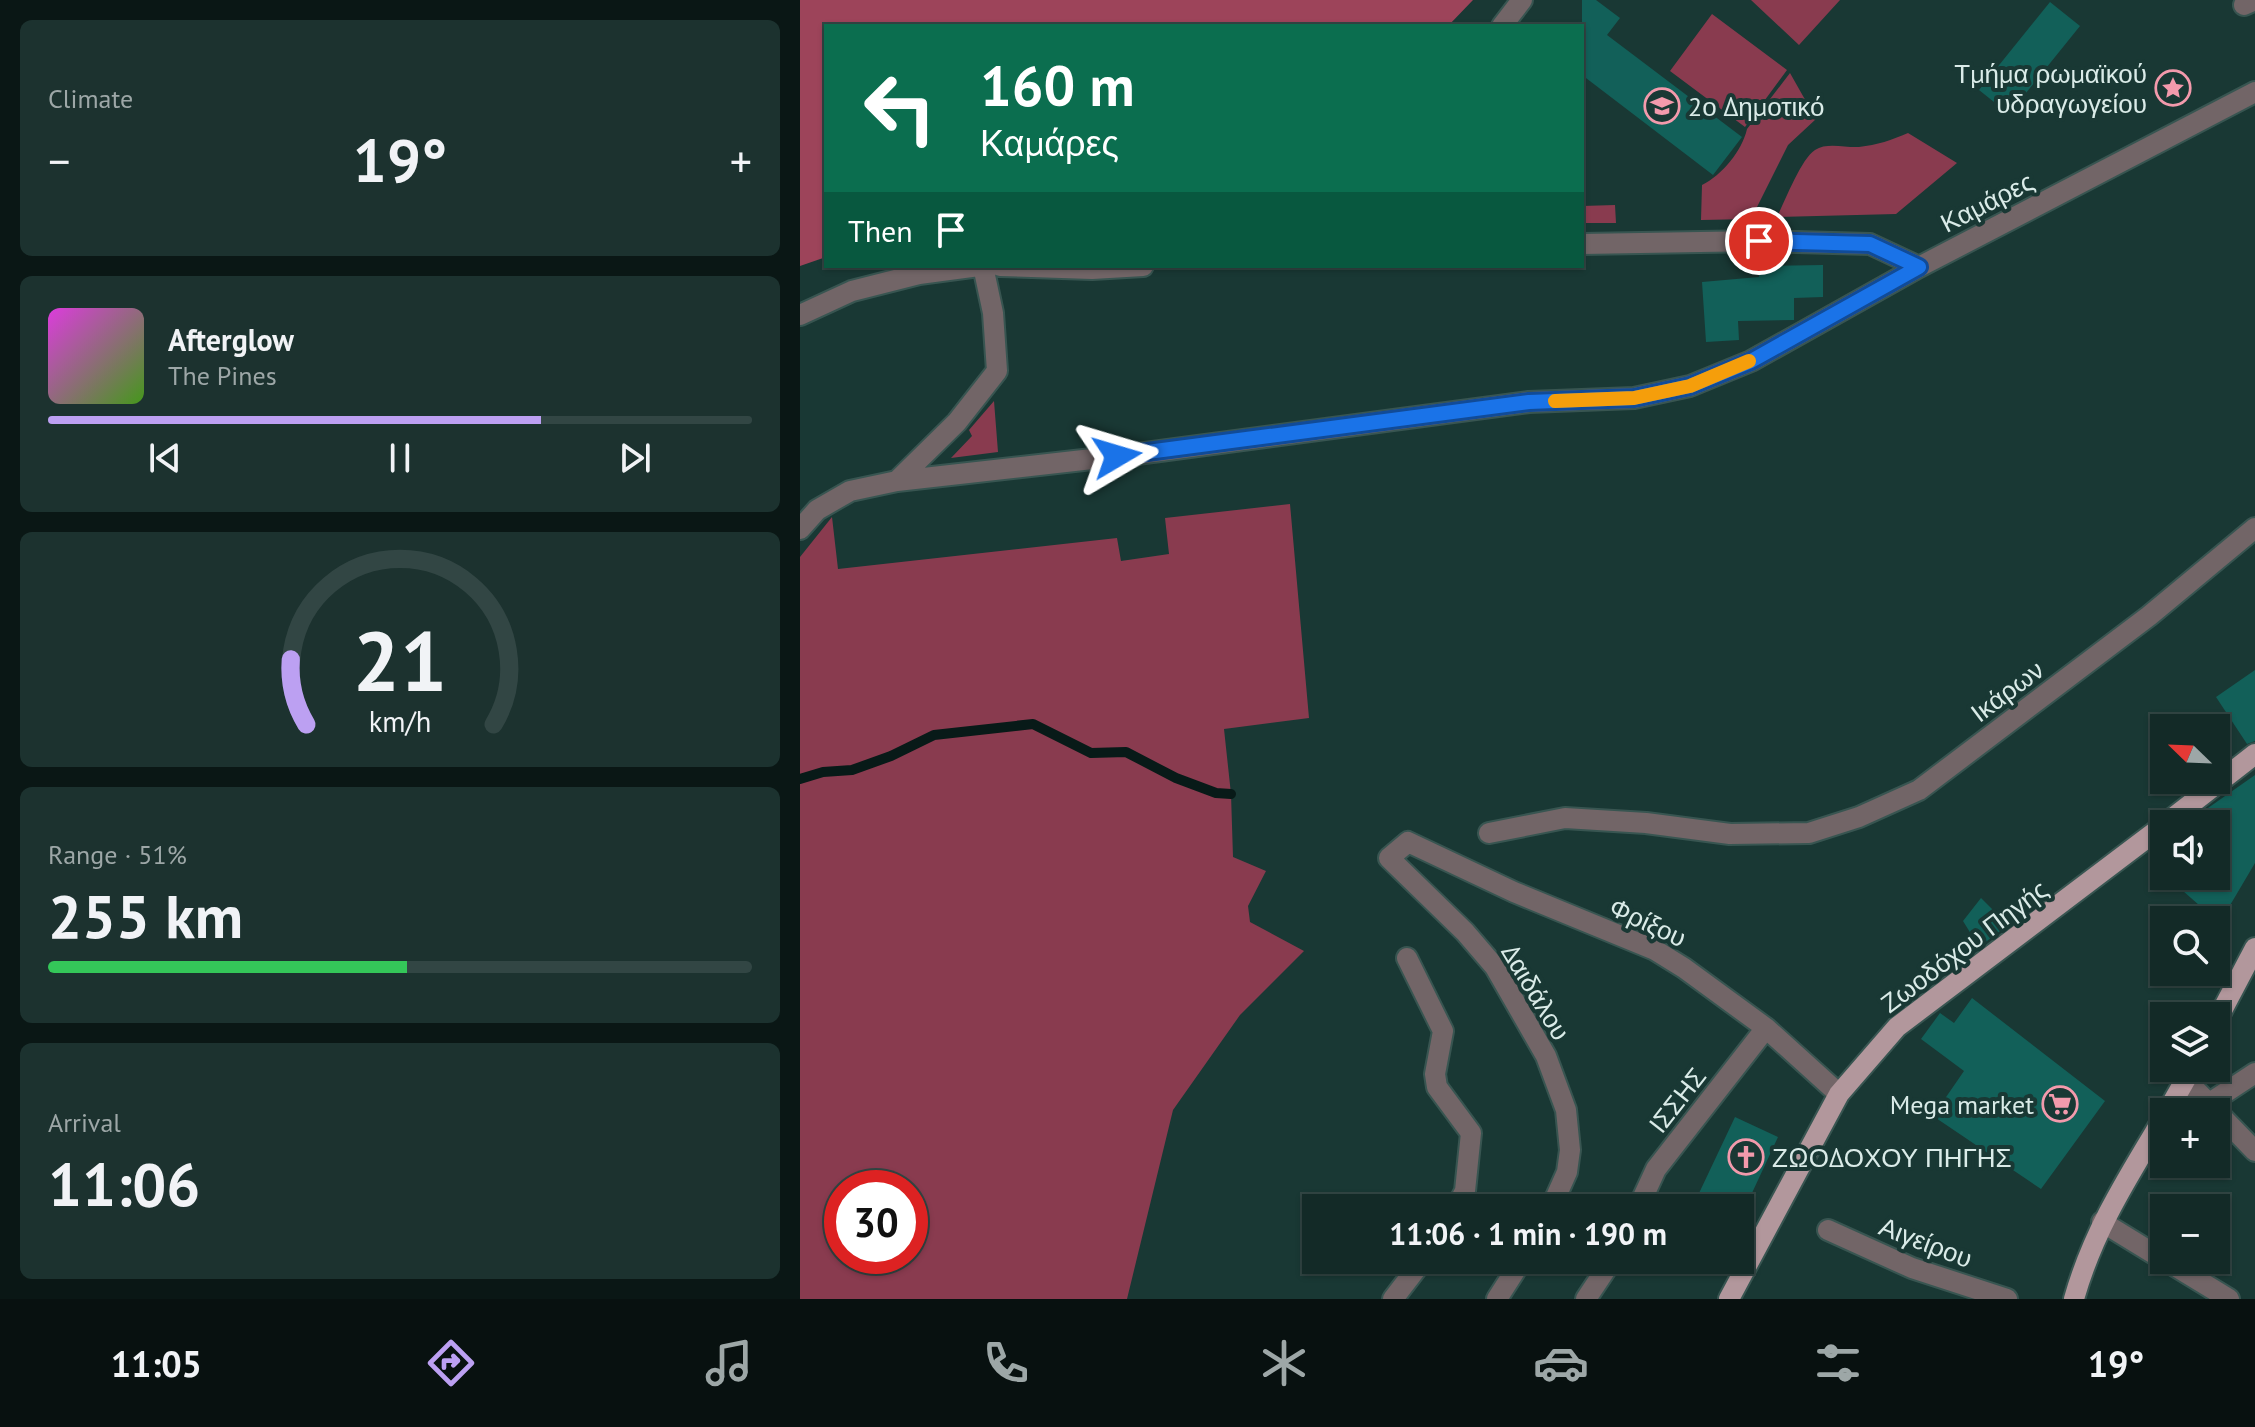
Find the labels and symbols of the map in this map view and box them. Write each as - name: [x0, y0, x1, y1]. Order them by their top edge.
- place label: Τμήμα ρωμαϊκού υδραγωγείου: [1954, 57, 2147, 120]
- place icon: Τμήμα ρωμαϊκού υδραγωγείου: [2154, 69, 2192, 107]
- school or university icon: 2ο Δημοτικό: [1643, 87, 1681, 125]
- place label: 2ο Δημοτικό: [1688, 90, 1824, 123]
- street label: Καμάρες: [1935, 165, 2039, 239]
- pin: [1725, 207, 1793, 275]
- position arrow: [1075, 414, 1159, 498]
- street label: Ικάρων: [1964, 653, 2050, 729]
- north arrow: [2150, 714, 2230, 794]
- street label: Ζωοδόχου Πηγής: [1874, 872, 2054, 1020]
- street label: Φρίξου: [1604, 890, 1692, 954]
- street label: Δαιδάλου: [1494, 938, 1578, 1046]
- street label: ΙΣΣΗΣ: [1641, 1061, 1713, 1139]
- supermarket icon: Mega market: [2041, 1085, 2079, 1123]
- place label: Mega market: [1890, 1088, 2034, 1121]
- church icon: ΖΩΟΔΟΧΟΥ ΠΗΓΗΣ: [1727, 1138, 1765, 1176]
- place label: ΖΩΟΔΟΧΟΥ ΠΗΓΗΣ: [1772, 1141, 2012, 1174]
- speed limit sign: 30: [824, 1170, 928, 1274]
- street label: Αιγείρου: [1875, 1209, 1977, 1275]

